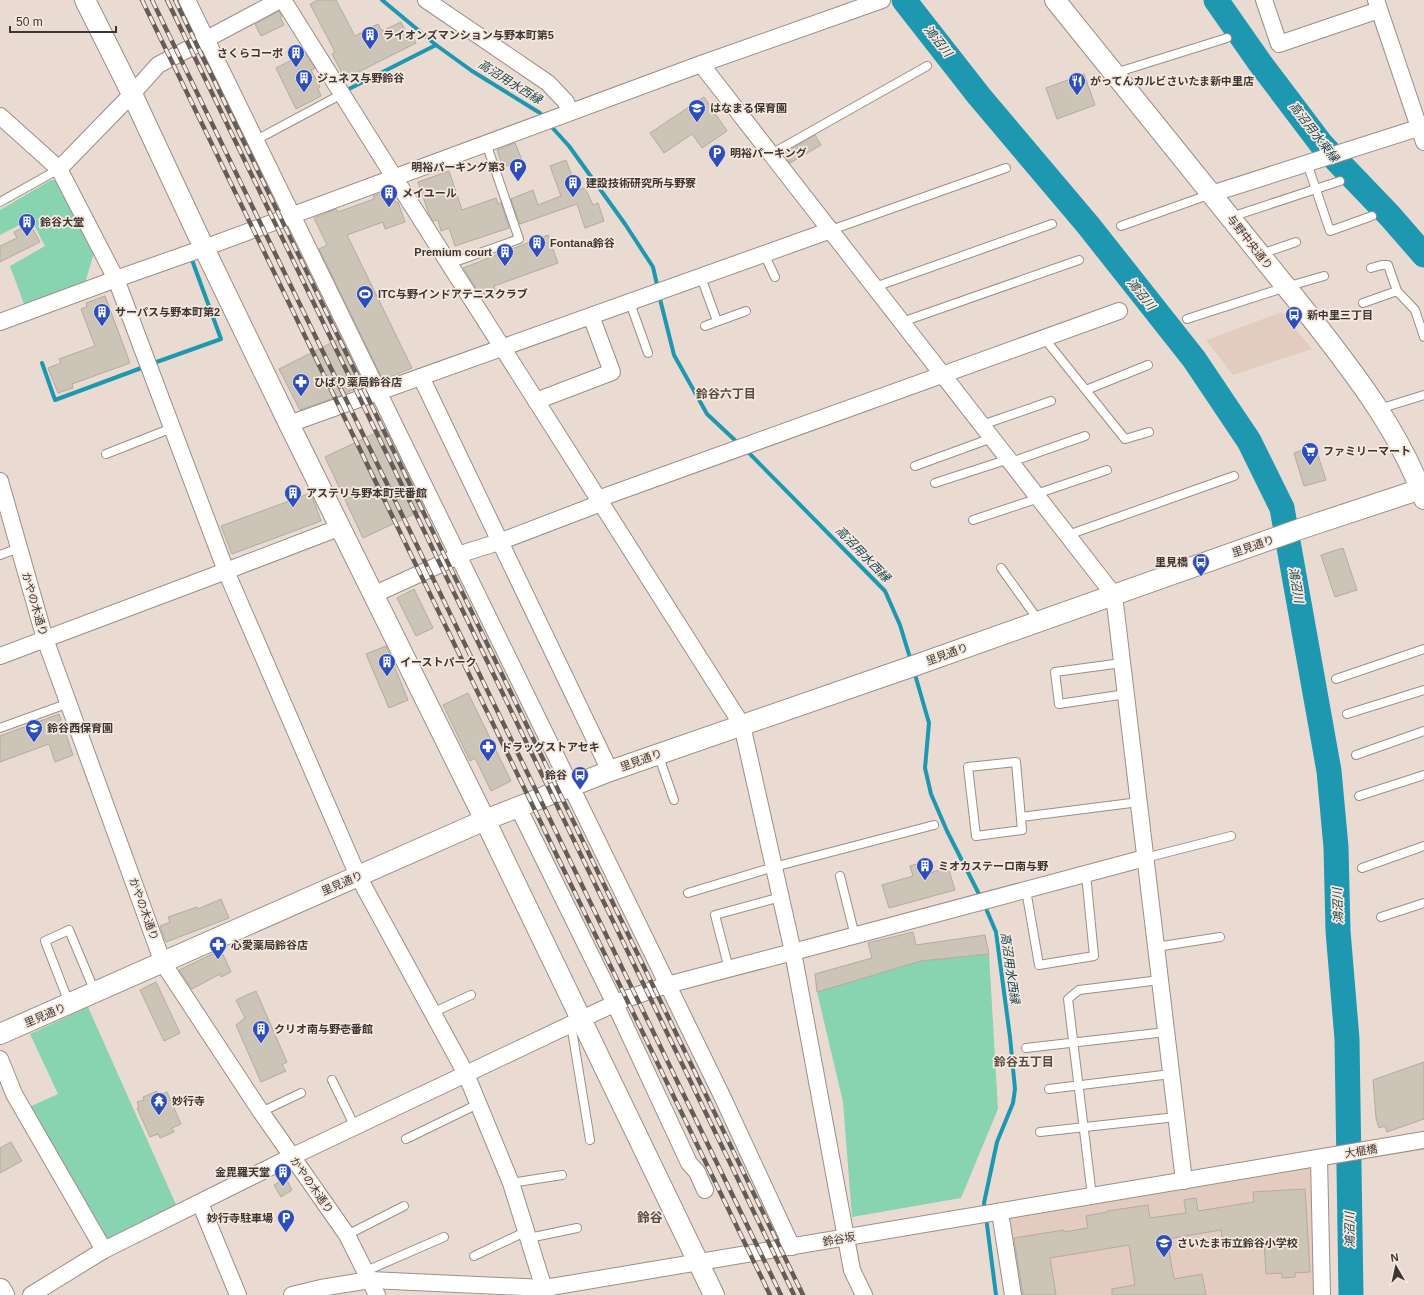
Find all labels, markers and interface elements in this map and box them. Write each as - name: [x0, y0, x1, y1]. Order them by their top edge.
- scale bar: [10, 8, 116, 34]
- text: 50 m: [16, 15, 43, 29]
- water label: 鴻沼川: [921, 23, 956, 61]
- building icon: ライオンズマンション与野本町第5: [360, 25, 380, 50]
- place label: ライオンズマンション与野本町第5: [383, 29, 554, 41]
- building icon: さくらコーポ: [286, 43, 306, 68]
- place label: さくらコーポ: [217, 47, 283, 59]
- water label: 高沼用水西縁: [476, 57, 546, 108]
- building icon: ジュネス与野鈴谷: [294, 68, 314, 93]
- restaurant icon: がってんカルビさいたま新中里店: [1067, 71, 1087, 96]
- place label: ジュネス与野鈴谷: [317, 72, 404, 84]
- place label: がってんカルビさいたま新中里店: [1090, 75, 1254, 87]
- school or university icon: はなまる保育園: [687, 98, 707, 123]
- water label: 高沼用水東縁: [1286, 99, 1343, 166]
- place label: はなまる保育園: [710, 102, 787, 114]
- parking icon: 明裕パーキング: [707, 143, 727, 168]
- place label: 明裕パーキング: [730, 147, 807, 159]
- parking icon: 明裕パーキング第3: [508, 157, 528, 182]
- place label: 明裕パーキング第3: [411, 161, 505, 173]
- building icon: 建設技術研究所与野寮: [563, 173, 583, 198]
- place label: 建設技術研究所与野寮: [586, 177, 696, 189]
- building icon: メイユール: [379, 183, 399, 208]
- place label: メイユール: [402, 187, 457, 199]
- building icon: 鈴谷大堂: [17, 212, 37, 237]
- street label: 与野中央通り: [1225, 212, 1275, 272]
- place label: 鈴谷大堂: [40, 216, 84, 228]
- building icon: Fontana鈴谷: [527, 233, 547, 258]
- place label: Fontana鈴谷: [550, 237, 615, 249]
- building icon: Premium court: [495, 242, 515, 267]
- place label: Premium court: [414, 246, 492, 258]
- water label: 鴻沼川: [1124, 276, 1159, 314]
- sports icon: ITC与野インドアテニスクラブ: [355, 284, 375, 309]
- place label: ITC与野インドアテニスクラブ: [378, 288, 528, 300]
- building icon: サーパス与野本町第2: [92, 302, 112, 327]
- bus stop icon: 新中里三丁目: [1284, 305, 1304, 330]
- place label: サーパス与野本町第2: [115, 306, 220, 318]
- place label: 新中里三丁目: [1307, 309, 1373, 321]
- pharmacy icon: ひばり薬局鈴谷店: [291, 372, 311, 397]
- place label: ひばり薬局鈴谷店: [314, 376, 402, 388]
- district label: 鈴谷六丁目: [695, 387, 756, 401]
- supermarket icon: ファミリーマート: [1300, 441, 1320, 466]
- place label: ファミリーマート: [1323, 445, 1411, 457]
- building icon: アステリ与野本町弐番館: [283, 483, 303, 508]
- place label: アステリ与野本町弐番館: [306, 487, 427, 499]
- water label: 高沼用水西縁: [833, 523, 894, 586]
- street label: 里見通り: [1230, 533, 1276, 559]
- bus stop icon: 里見橋: [1191, 552, 1211, 577]
- place label: 里見橋: [1155, 556, 1188, 568]
- water label: 鴻沼川: [1286, 566, 1306, 606]
- street label: かやの木通り: [20, 571, 50, 637]
- street label: 里見通り: [924, 641, 970, 667]
- building icon: イーストパーク: [377, 652, 397, 677]
- place label: イーストパーク: [400, 656, 476, 668]
- school or university icon: 鈴谷西保育園: [24, 718, 44, 743]
- place label: 鈴谷西保育園: [47, 722, 113, 734]
- pharmacy icon: ドラッグストアセキ: [478, 737, 498, 762]
- place label: ドラッグストアセキ: [501, 741, 600, 753]
- street label: 里見通り: [618, 747, 664, 773]
- bus stop icon: 鈴谷: [570, 765, 590, 790]
- place label: 鈴谷: [545, 769, 567, 781]
- building icon: ミオカステーロ南与野: [915, 856, 935, 881]
- place label: ミオカステーロ南与野: [938, 860, 1049, 872]
- street label: 里見通り: [319, 869, 365, 897]
- street label: かやの木通り: [127, 876, 161, 942]
- water label: 鴻沼川: [1330, 886, 1346, 924]
- water label: 高沼用水西縁: [998, 931, 1022, 1007]
- pharmacy icon: 心愛薬局鈴谷店: [208, 935, 228, 960]
- place label: 心愛薬局鈴谷店: [230, 939, 308, 951]
- street label: 里見通り: [22, 1001, 68, 1029]
- building icon: クリオ南与野壱番館: [251, 1019, 271, 1044]
- place label: クリオ南与野壱番館: [274, 1023, 373, 1035]
- district label: 鈴谷五丁目: [993, 1055, 1054, 1069]
- temple icon: 妙行寺: [149, 1091, 169, 1116]
- place label: 妙行寺: [172, 1095, 205, 1107]
- street label: 大榧橋: [1344, 1142, 1378, 1160]
- street label: かやの木通り: [288, 1155, 336, 1215]
- building icon: 金毘羅天堂: [273, 1162, 293, 1187]
- place label: 金毘羅天堂: [215, 1166, 270, 1178]
- parking icon: 妙行寺駐車場: [276, 1208, 296, 1233]
- district label: 鈴谷: [637, 1210, 663, 1225]
- water label: 鴻沼川: [1343, 1210, 1357, 1248]
- place label: 妙行寺駐車場: [207, 1212, 273, 1224]
- street label: 鈴谷坂: [822, 1230, 856, 1248]
- school or university icon: さいたま市立鈴谷小学校: [1154, 1233, 1174, 1258]
- place label: さいたま市立鈴谷小学校: [1177, 1237, 1298, 1249]
- north arrow: [1376, 1247, 1416, 1287]
- text: N: [1390, 1251, 1399, 1264]

